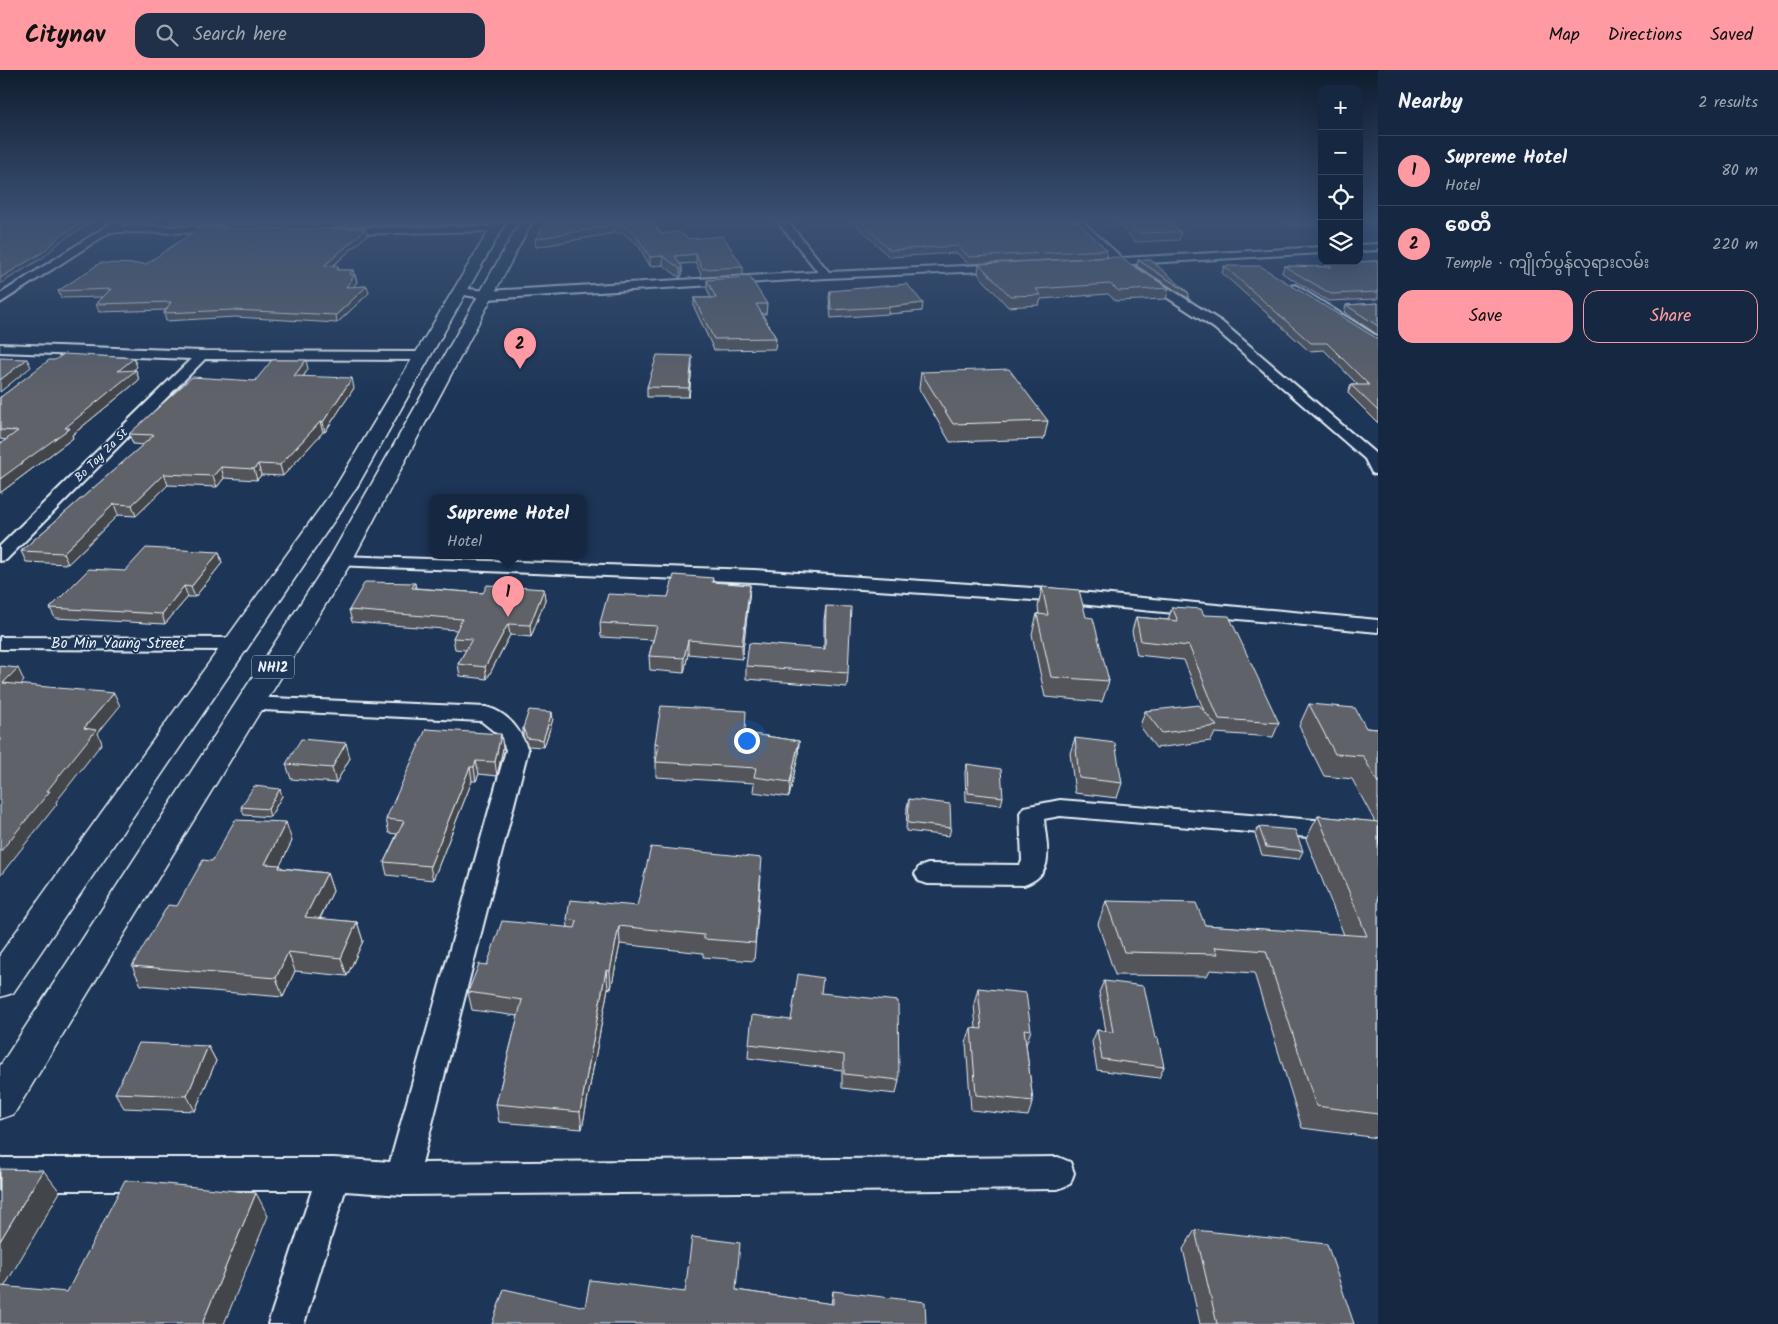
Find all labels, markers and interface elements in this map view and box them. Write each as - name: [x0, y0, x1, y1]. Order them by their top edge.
- search box: [135, 13, 485, 58]
- text: Citynav: [25, 16, 105, 55]
- text: Search here: [193, 20, 287, 50]
- icon: search: [153, 21, 181, 49]
- text: Map: [1548, 21, 1580, 50]
- text: Directions: [1608, 21, 1682, 50]
- text: Saved: [1710, 21, 1753, 50]
- map controls: [1318, 85, 1363, 265]
- button: +: [1318, 85, 1363, 130]
- text: Nearby: [1398, 86, 1463, 119]
- text: 2 results: [1698, 90, 1758, 115]
- button: −: [1318, 130, 1363, 175]
- text: Supreme Hotel: [1445, 143, 1567, 173]
- text: 1: [1412, 158, 1416, 183]
- text: 80 m: [1721, 158, 1758, 183]
- text: Hotel: [1445, 173, 1480, 198]
- button: locate: [1318, 175, 1363, 220]
- text: စေတီ: [1445, 211, 1491, 241]
- button: layers: [1318, 220, 1363, 265]
- text: 2: [1409, 232, 1419, 257]
- text: 220 m: [1712, 232, 1758, 257]
- text: Temple · ကျိုက်ပွန်လုရားလမ်း: [1445, 251, 1649, 276]
- button: Save: [1398, 290, 1573, 343]
- button: Share: [1583, 290, 1758, 343]
- pin: 2: [504, 328, 536, 369]
- street label: Bo Tay Za St: [70, 424, 133, 487]
- popup: [429, 494, 587, 559]
- text: Supreme Hotel: [447, 499, 569, 529]
- text: Hotel: [447, 529, 482, 554]
- pin: 1: [492, 576, 524, 617]
- street label: Bo Min Yaung Street: [51, 632, 185, 656]
- road number: NH12: [252, 656, 294, 678]
- your location: [734, 728, 760, 754]

